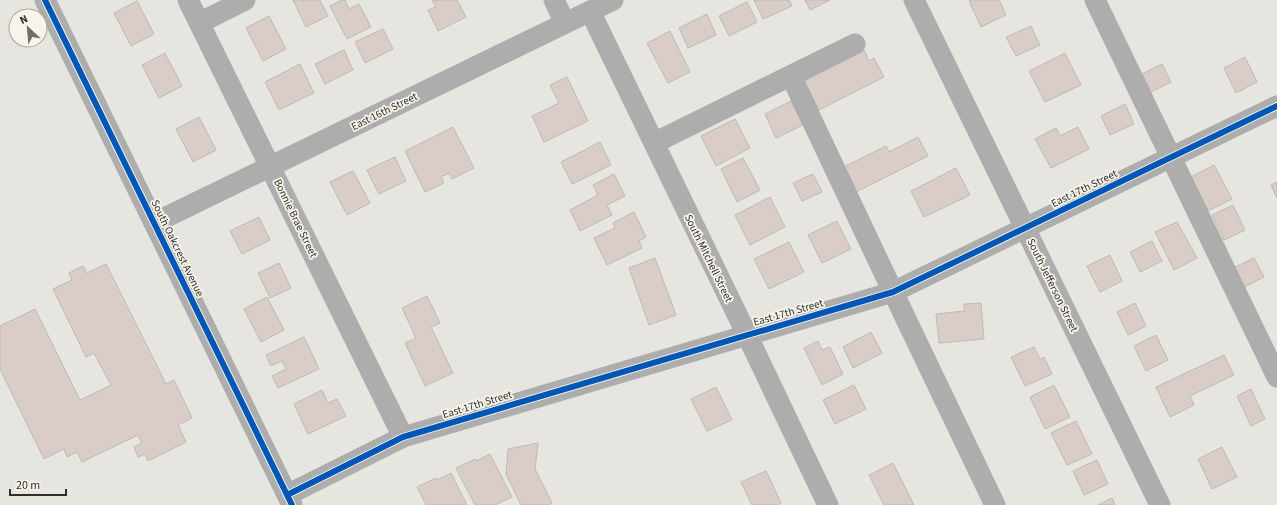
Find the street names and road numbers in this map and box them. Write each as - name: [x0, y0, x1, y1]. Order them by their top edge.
- street label: East 16th Street: [349, 89, 420, 134]
- street label: East 17th Street: [1049, 166, 1120, 211]
- street label: Bonnie Brae Street: [270, 176, 321, 260]
- street label: South Oakcrest Avenue: [148, 197, 208, 300]
- street label: South Mitchell Street: [681, 212, 736, 305]
- street label: South Jefferson Street: [1023, 236, 1082, 335]
- street label: East 17th Street: [751, 295, 825, 330]
- street label: East 17th Street: [441, 387, 514, 422]

